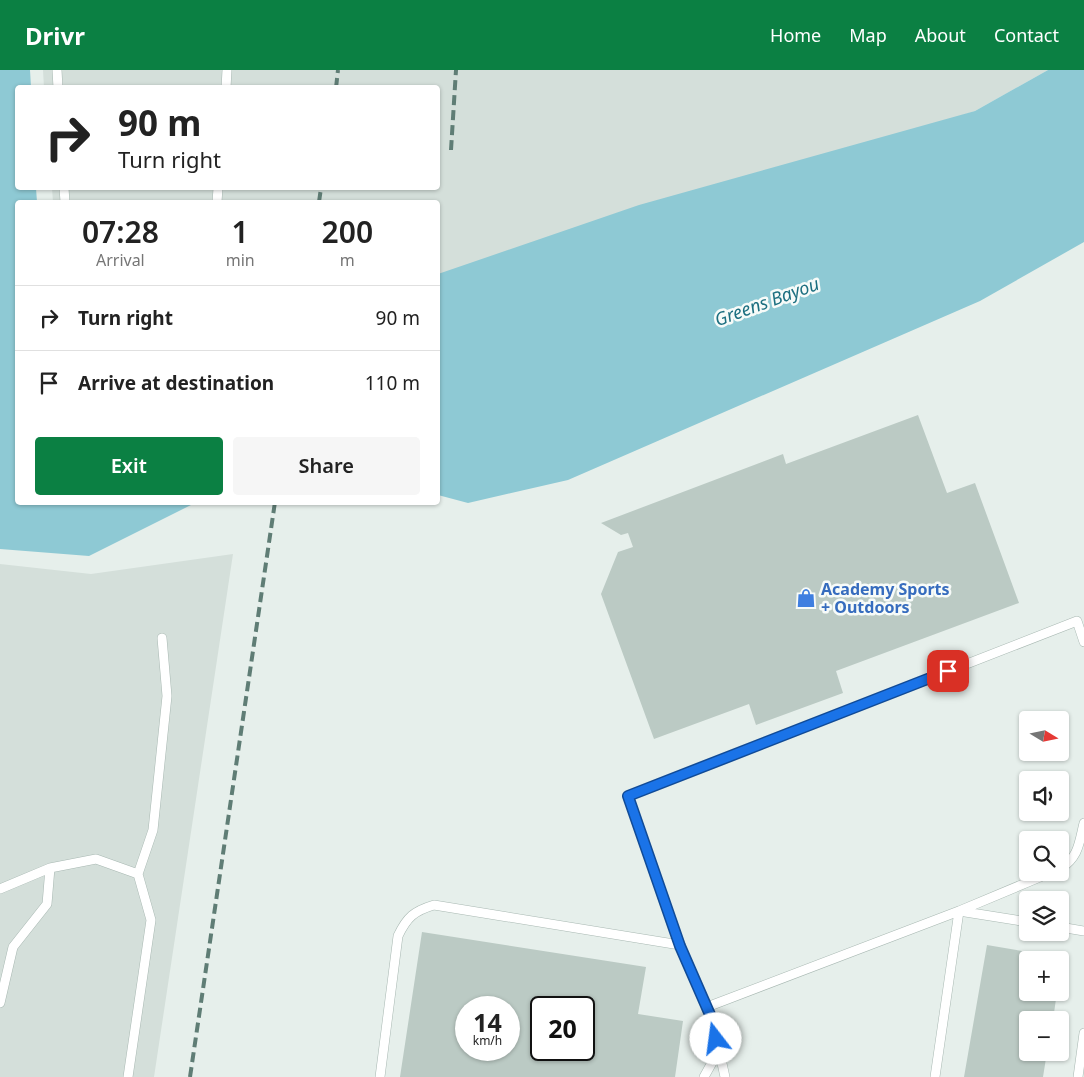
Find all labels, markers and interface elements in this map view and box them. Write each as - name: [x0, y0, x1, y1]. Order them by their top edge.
- text: Drivr: [25, 19, 85, 52]
- text: Home: [770, 23, 821, 47]
- text: Map: [849, 23, 887, 47]
- text: About: [915, 23, 966, 47]
- text: Contact: [994, 23, 1059, 47]
- text: 90 m: [118, 99, 201, 146]
- icon: right: [35, 105, 100, 170]
- text: Turn right: [118, 144, 221, 174]
- text: 07:28: [82, 211, 159, 252]
- text: 1: [232, 211, 249, 252]
- text: 200: [322, 211, 373, 252]
- text: Arrival: [96, 249, 145, 271]
- text: min: [226, 249, 255, 271]
- text: m: [340, 249, 355, 271]
- water label: Greens Bayou: [711, 271, 822, 331]
- icon: right: [35, 304, 63, 332]
- text: Turn right: [78, 305, 173, 331]
- text: 90 m: [376, 305, 420, 331]
- icon: arrive: [35, 369, 63, 397]
- text: Arrive at destination: [78, 370, 274, 396]
- text: 110 m: [365, 370, 420, 396]
- button: Exit: [35, 437, 223, 495]
- button: Share: [233, 437, 420, 495]
- place label: Academy Sports + Outdoors: [821, 578, 950, 618]
- shop icon: Academy Sports + Outdoors: [795, 587, 817, 609]
- pin: [927, 650, 969, 692]
- icon: arrive: [934, 657, 962, 685]
- north arrow: [1019, 711, 1069, 761]
- map controls: [1019, 711, 1069, 1061]
- button: sound: [1019, 771, 1069, 821]
- button: search: [1019, 831, 1069, 881]
- button: layers: [1019, 891, 1069, 941]
- button: +: [1019, 951, 1069, 1001]
- speed limit sign: 20: [530, 996, 595, 1061]
- text: 14: [473, 1005, 502, 1039]
- button: −: [1019, 1011, 1069, 1061]
- position arrow: [689, 1012, 741, 1064]
- text: km/h: [473, 1032, 502, 1049]

